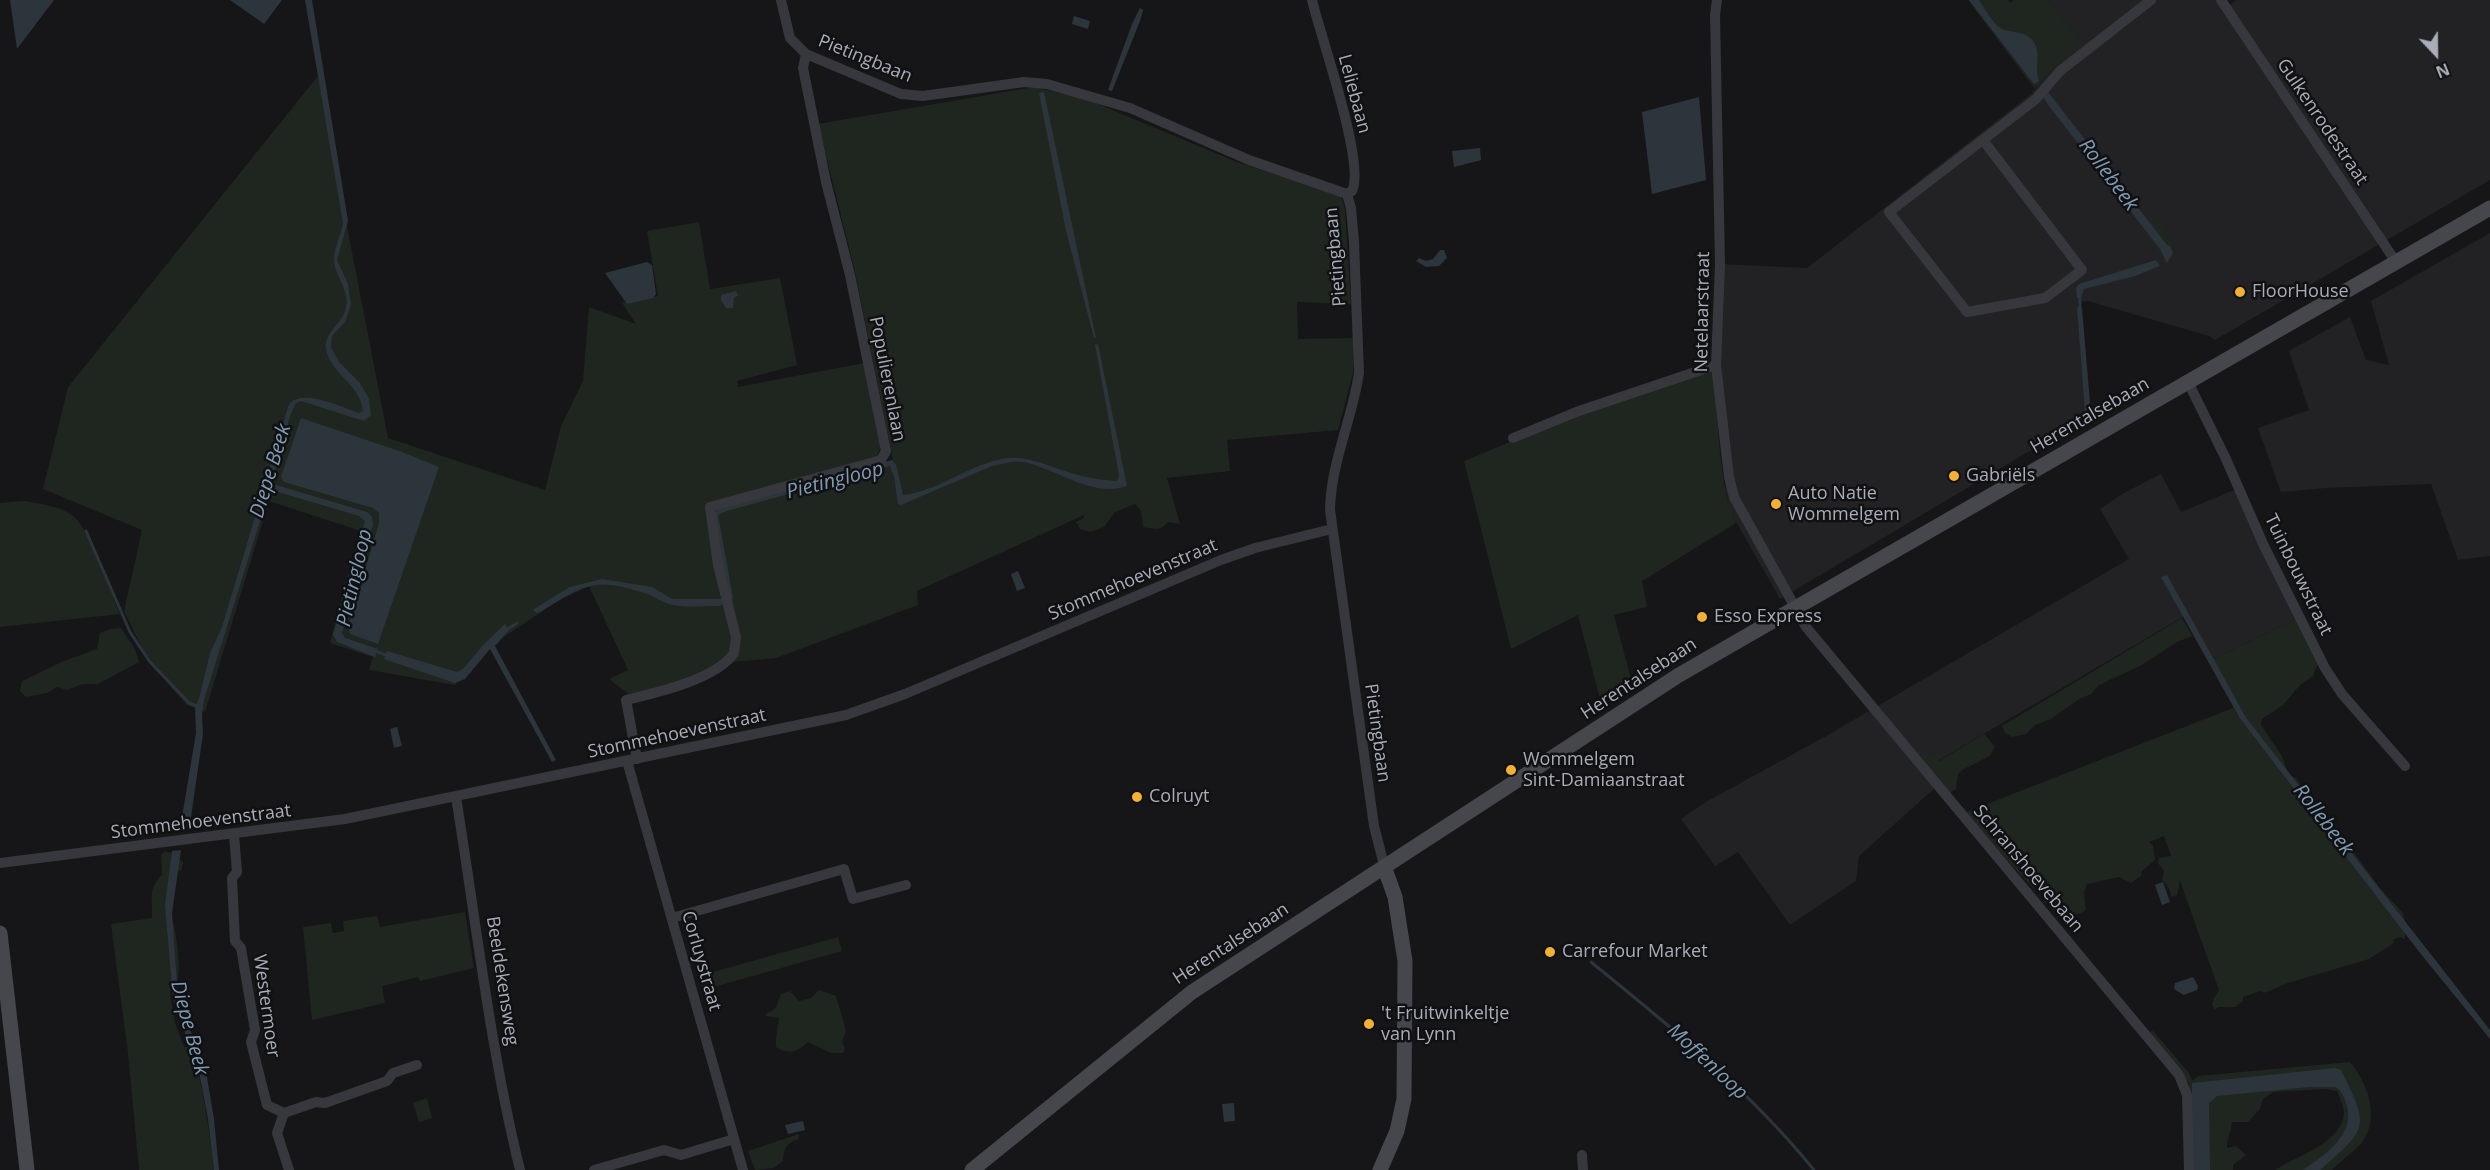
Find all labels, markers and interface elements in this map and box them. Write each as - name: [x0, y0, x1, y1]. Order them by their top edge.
- north arrow: [2406, 24, 2466, 84]
- street label: Pietingbaan: [815, 30, 915, 88]
- street label: Leliebaan: [1333, 52, 1375, 136]
- street label: Gulkenrodestraat: [2272, 55, 2372, 189]
- text: N: [2433, 58, 2453, 83]
- water label: Rollebeek: [2073, 134, 2143, 216]
- street label: Pietingbaan: [1321, 207, 1351, 307]
- street label: Netelaarstraat: [1691, 251, 1715, 373]
- place label: FloorHouse: [2252, 281, 2349, 303]
- marker: FloorHouse: [2233, 285, 2247, 299]
- street label: Populierenlaan: [864, 315, 910, 443]
- street label: Herentalsebaan: [2027, 373, 2153, 459]
- water label: Diepe Beek: [245, 421, 297, 521]
- water label: Pietingloop: [784, 457, 886, 505]
- place label: Gabriëls: [1966, 465, 2035, 487]
- marker: Gabriëls: [1947, 469, 1961, 483]
- place label: Auto Natie Wommelgem: [1788, 483, 1900, 526]
- marker: Auto Natie Wommelgem: [1769, 497, 1783, 511]
- street label: Tuinbouwstraat: [2259, 511, 2337, 639]
- water label: Pietingloop: [332, 527, 378, 629]
- street label: Stommehoevenstraat: [1045, 535, 1221, 625]
- place label: Esso Express: [1714, 606, 1822, 628]
- marker: Esso Express: [1695, 610, 1709, 624]
- street label: Herentalsebaan: [1577, 634, 1701, 724]
- street label: Pietingbaan: [1359, 682, 1395, 784]
- street label: Stommehoevenstraat: [586, 705, 768, 763]
- place label: Wommelgem Sint-Damiaanstraat: [1523, 749, 1685, 792]
- marker: Wommelgem Sint-Damiaanstraat: [1504, 763, 1518, 777]
- water label: Rollebeek: [2288, 780, 2358, 860]
- place label: Colruyt: [1149, 786, 1210, 808]
- marker: Colruyt: [1130, 790, 1144, 804]
- street label: Stommehoevenstraat: [110, 800, 292, 844]
- street label: Schranshoevebaan: [1968, 801, 2088, 937]
- street label: Herentalsebaan: [1169, 899, 1293, 989]
- street label: Corluystraat: [676, 909, 726, 1013]
- street label: Beeldekensweg: [481, 915, 523, 1047]
- place label: Carrefour Market: [1562, 941, 1708, 963]
- marker: Carrefour Market: [1543, 945, 1557, 959]
- street label: Westermoer: [248, 953, 284, 1059]
- water label: Diepe Beek: [165, 978, 213, 1078]
- place label: 't Fruitwinkeltje van Lynn: [1381, 1003, 1509, 1046]
- marker: 't Fruitwinkeltje van Lynn: [1362, 1017, 1376, 1031]
- water label: Moffenloop: [1662, 1019, 1752, 1105]

